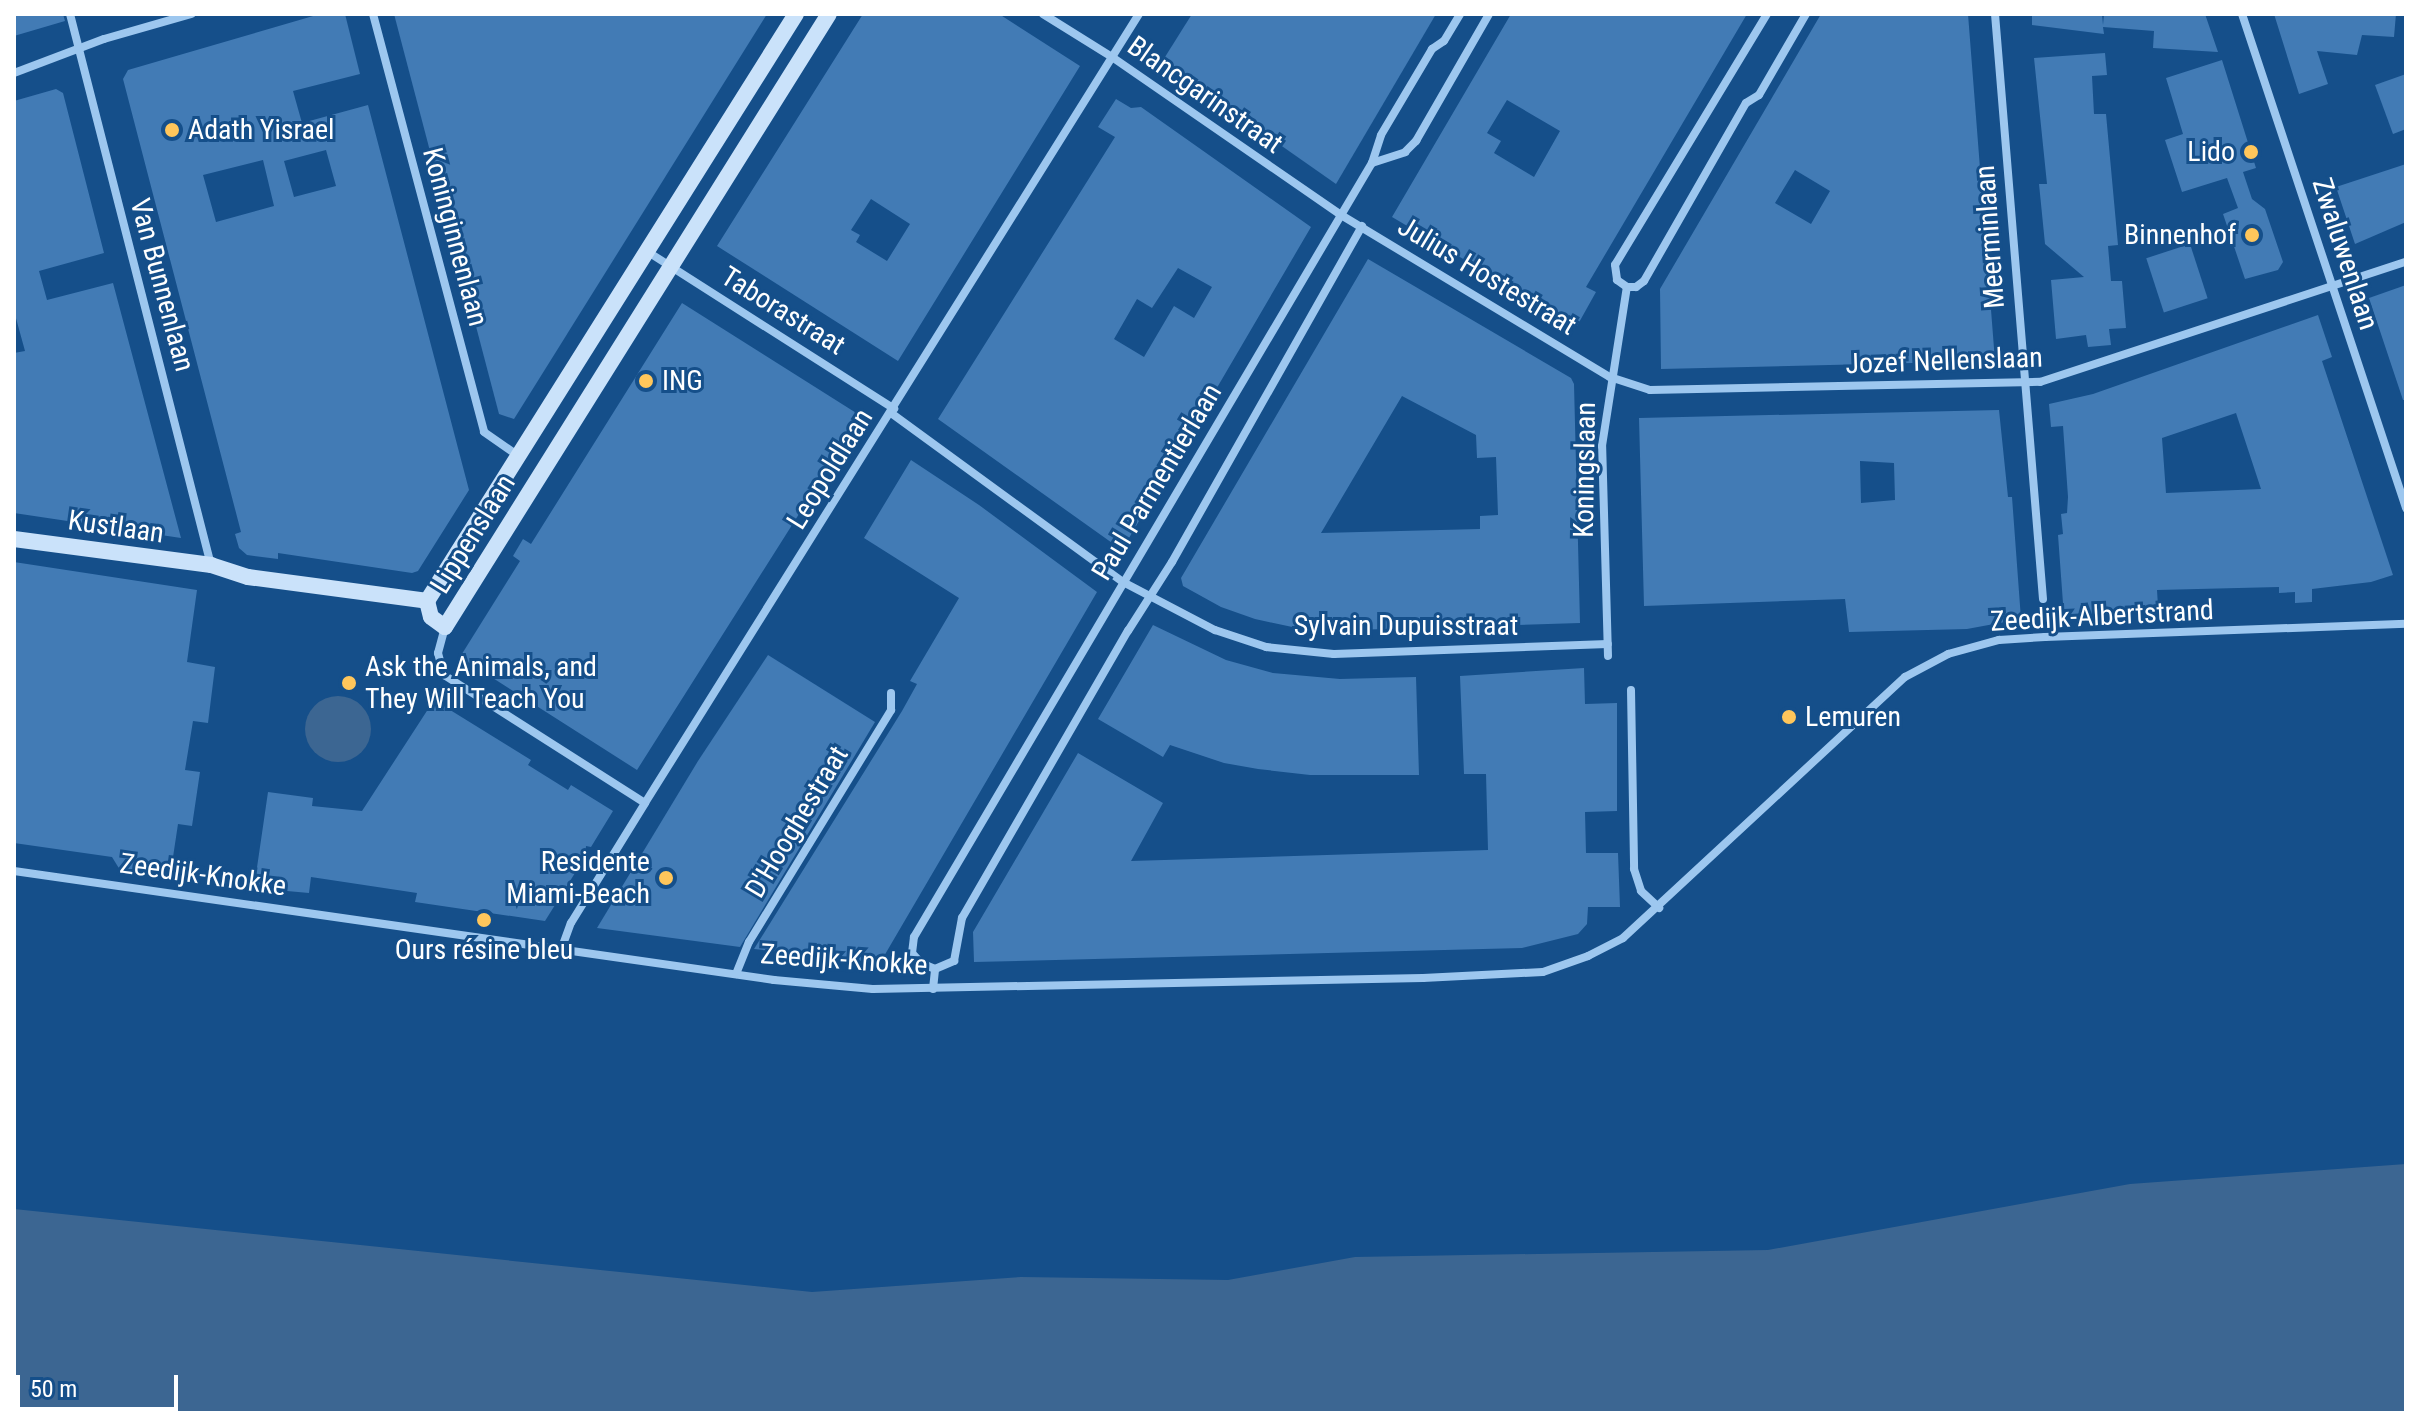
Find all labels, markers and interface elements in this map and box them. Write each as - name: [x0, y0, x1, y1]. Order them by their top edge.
- street label: Blancgarinstraat: [1121, 29, 1289, 161]
- place label: Adath Yisrael: [188, 113, 335, 147]
- marker: Adath Yisrael: [163, 121, 181, 139]
- place label: Lido: [2187, 135, 2235, 169]
- marker: Lido: [2242, 143, 2260, 161]
- street label: Koninginnenlaan: [415, 144, 495, 330]
- street label: Meerminlaan: [1968, 164, 2012, 310]
- street label: Zwaluwenlaan: [2305, 174, 2385, 334]
- street label: Van Bunnenlaan: [123, 195, 201, 375]
- street label: Julius Hostestraat: [1392, 209, 1582, 343]
- place label: Binnenhof: [2124, 218, 2236, 252]
- marker: Binnenhof: [2243, 226, 2261, 244]
- street label: Taborastraat: [715, 260, 851, 362]
- street label: Jozef Nellenslaan: [1845, 341, 2043, 381]
- place label: ING: [662, 364, 703, 398]
- marker: ING: [637, 372, 655, 390]
- street label: Paul Parmentierlaan: [1085, 378, 1229, 586]
- street label: Koningslaan: [1567, 402, 1603, 538]
- street label: Leopoldlaan: [780, 403, 880, 535]
- street label: Lippenslaan: [423, 468, 523, 600]
- street label: Kustlaan: [66, 504, 166, 550]
- street label: Zeedijk-Albertstrand: [1989, 593, 2215, 639]
- street label: Sylvain Dupuisstraat: [1294, 609, 1518, 643]
- place label: Ask the Animals, and They Will Teach You: [365, 650, 597, 716]
- marker: Ask the Animals, and They Will Teach You: [340, 674, 358, 692]
- place label: Lemuren: [1805, 700, 1901, 734]
- marker: Lemuren: [1780, 708, 1798, 726]
- street label: D'Hooghestraat: [739, 740, 855, 904]
- place label: Residente Miami-Beach: [506, 845, 650, 911]
- street label: Zeedijk-Knokke: [118, 847, 288, 903]
- marker: Residente Miami-Beach: [657, 869, 675, 887]
- marker: Ours résine bleu: [475, 911, 493, 929]
- place label: Ours résine bleu: [395, 933, 573, 967]
- street label: Zeedijk-Knokke: [759, 937, 929, 983]
- scale bar: [20, 1359, 182, 1409]
- text: 50 m: [30, 1375, 77, 1403]

